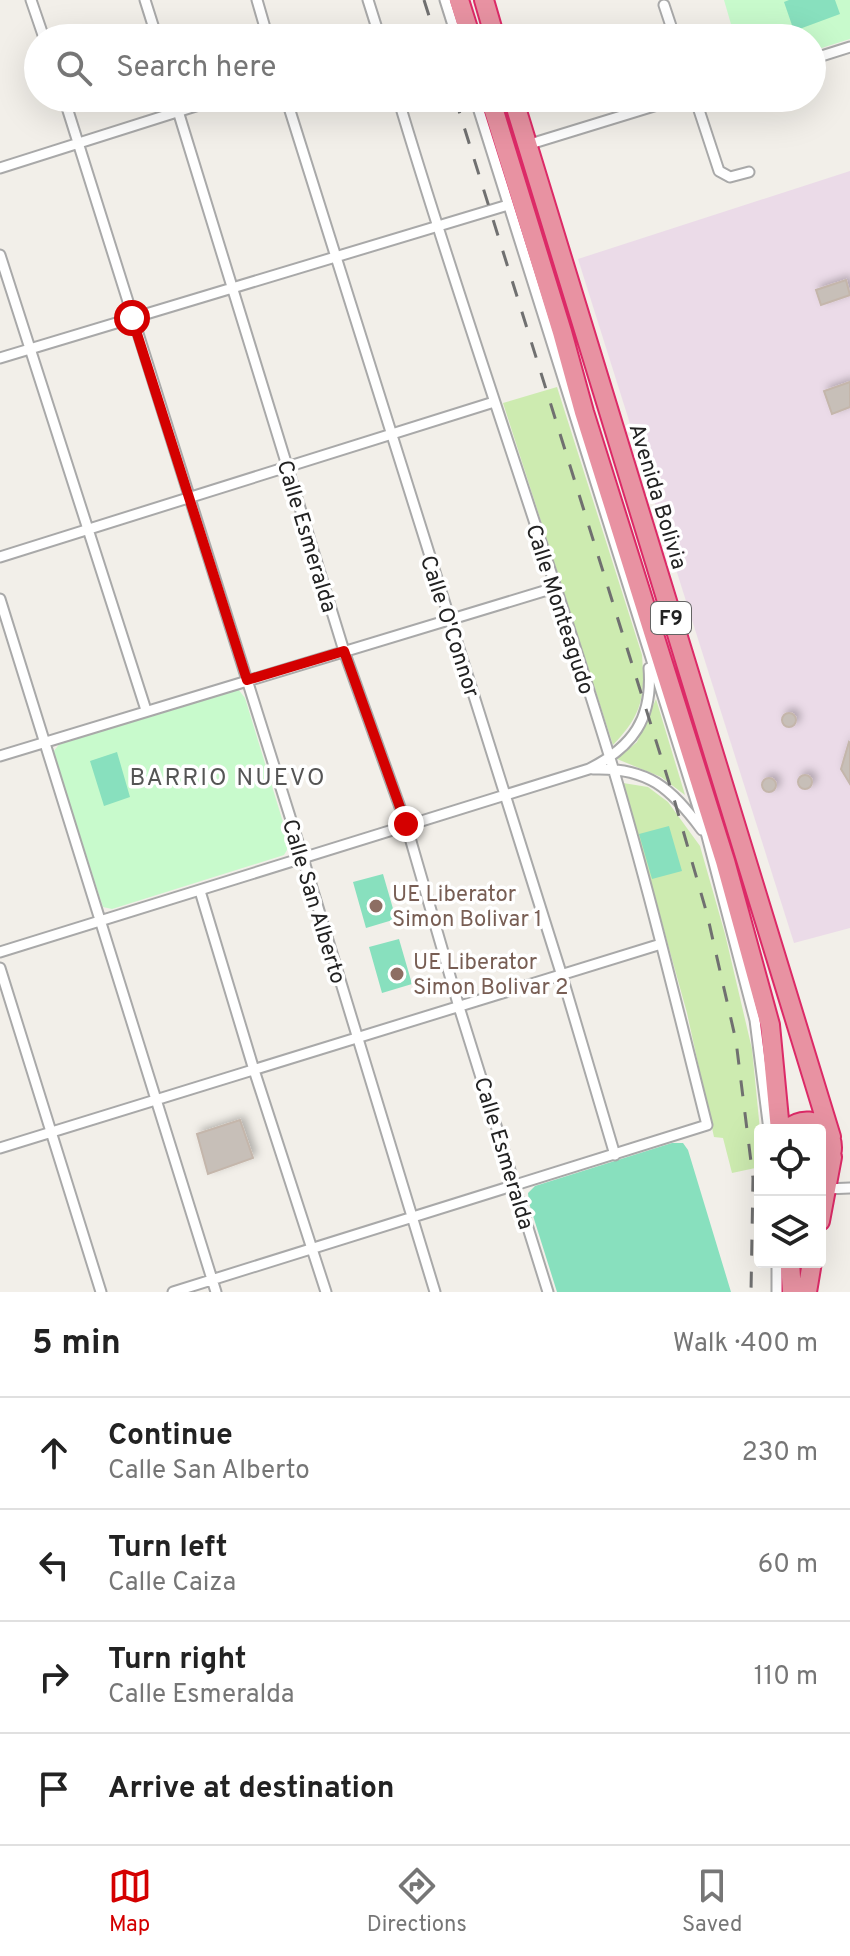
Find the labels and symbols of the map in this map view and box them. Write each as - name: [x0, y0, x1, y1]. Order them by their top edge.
- route start: [114, 300, 150, 336]
- street label: Avenida Bolivia: [622, 421, 692, 573]
- street label: Calle Esmeralda: [270, 457, 342, 616]
- street label: Calle Monteagudo: [518, 521, 599, 698]
- street label: Calle O'Connor: [413, 552, 484, 702]
- road number: F9: [651, 602, 691, 634]
- district label: BARRIO NUEVO: [130, 764, 326, 794]
- route end: [388, 806, 424, 842]
- street label: Calle San Alberto: [275, 816, 350, 987]
- place label: UE Liberator Simon Bolivar 1: [392, 882, 542, 934]
- marker: UE Liberator Simon Bolivar 1: [367, 897, 385, 915]
- place label: UE Liberator Simon Bolivar 2: [413, 950, 569, 1002]
- marker: UE Liberator Simon Bolivar 2: [388, 965, 406, 983]
- street label: Calle Esmeralda: [467, 1074, 539, 1233]

